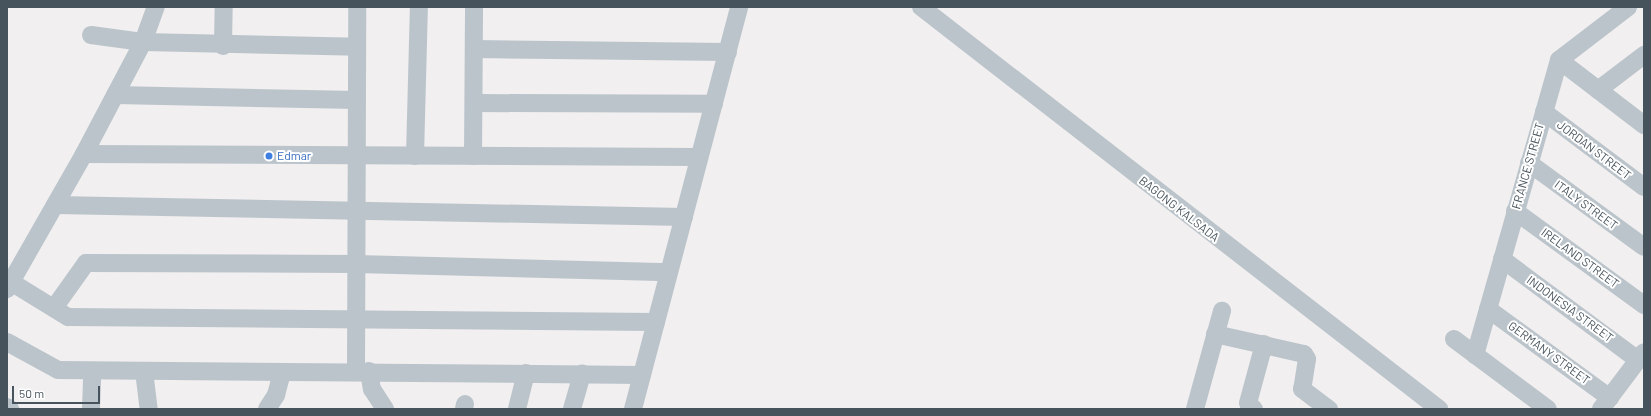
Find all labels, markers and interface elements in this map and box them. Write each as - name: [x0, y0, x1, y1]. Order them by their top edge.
- street label: JORDAN STREET: [1554, 118, 1634, 182]
- street label: FRANCE STREET: [1509, 121, 1547, 211]
- place label: Edmar: [277, 149, 311, 163]
- marker: Edmar: [264, 151, 274, 161]
- street label: BAGONG KALSADA: [1136, 173, 1222, 245]
- street label: ITALY STREET: [1552, 177, 1620, 233]
- street label: IRELAND STREET: [1538, 225, 1622, 291]
- street label: INDONESIA STREET: [1524, 273, 1616, 345]
- street label: GERMANY STREET: [1505, 319, 1593, 387]
- scale bar: [14, 378, 102, 404]
- text: 50 m: [19, 386, 44, 400]

